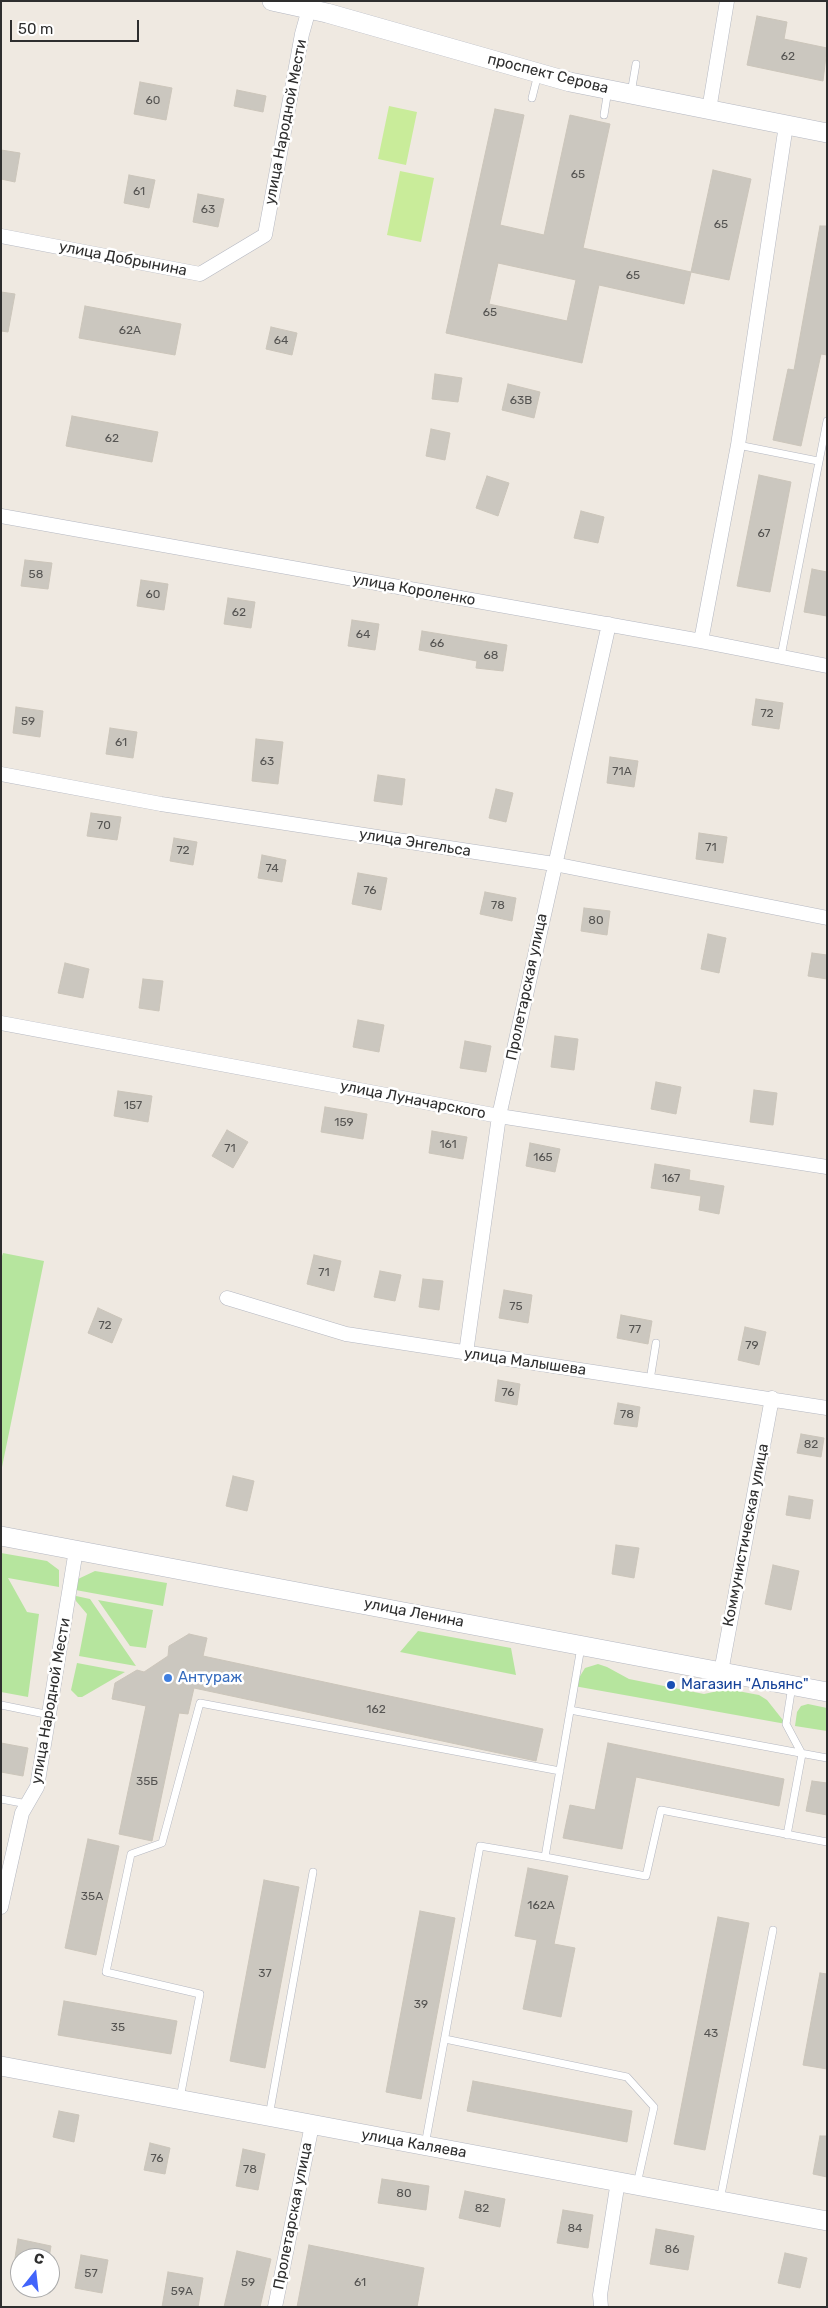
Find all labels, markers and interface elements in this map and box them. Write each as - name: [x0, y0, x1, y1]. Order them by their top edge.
- scale bar: [12, 10, 141, 42]
- text: 50 m: [18, 20, 53, 38]
- street label: улица Народной Мести: [261, 38, 311, 206]
- street label: проспект Серова: [486, 50, 610, 98]
- house number: 62: [781, 50, 795, 64]
- house number: 60: [146, 94, 160, 108]
- house number: 65: [571, 168, 585, 182]
- house number: 61: [133, 185, 145, 199]
- house number: 63: [201, 203, 215, 217]
- house number: 65: [714, 218, 728, 232]
- street label: улица Добрынина: [57, 238, 189, 280]
- house number: 65: [626, 269, 640, 283]
- house number: 65: [483, 306, 497, 320]
- house number: 62А: [119, 324, 141, 338]
- house number: 64: [274, 334, 288, 348]
- house number: 63В: [510, 394, 532, 408]
- house number: 62: [105, 432, 119, 446]
- house number: 67: [757, 527, 771, 541]
- house number: 58: [29, 568, 43, 582]
- street label: улица Короленко: [351, 570, 477, 610]
- house number: 60: [146, 588, 160, 602]
- house number: 62: [232, 606, 246, 620]
- house number: 64: [356, 628, 370, 642]
- house number: 66: [430, 637, 444, 651]
- house number: 68: [484, 649, 498, 663]
- house number: 72: [760, 707, 774, 721]
- house number: 59: [21, 715, 35, 729]
- house number: 61: [115, 736, 127, 750]
- house number: 63: [260, 755, 274, 769]
- house number: 71А: [612, 765, 632, 779]
- house number: 70: [97, 819, 111, 833]
- street label: улица Энгельса: [358, 825, 472, 861]
- house number: 71: [705, 841, 717, 855]
- house number: 72: [176, 844, 190, 858]
- house number: 74: [265, 862, 279, 876]
- house number: 76: [363, 884, 377, 898]
- house number: 78: [491, 899, 505, 913]
- street label: Пролетарская улица: [503, 912, 551, 1062]
- house number: 80: [588, 914, 604, 928]
- street label: улица Луначарского: [339, 1077, 487, 1123]
- house number: 157: [124, 1099, 142, 1113]
- house number: 159: [334, 1116, 354, 1130]
- house number: 161: [439, 1138, 457, 1152]
- house number: 71: [224, 1142, 236, 1156]
- house number: 165: [533, 1151, 553, 1165]
- house number: 167: [662, 1172, 680, 1186]
- house number: 71: [318, 1266, 330, 1280]
- house number: 75: [509, 1300, 523, 1314]
- house number: 72: [98, 1319, 112, 1333]
- house number: 77: [629, 1323, 641, 1337]
- house number: 79: [745, 1339, 759, 1353]
- street label: улица Малышева: [463, 1345, 587, 1379]
- house number: 76: [501, 1386, 515, 1400]
- house number: 78: [620, 1408, 634, 1422]
- house number: 82: [804, 1438, 818, 1452]
- street label: Коммунистическая улица: [719, 1442, 773, 1628]
- street label: улица Ленина: [362, 1594, 466, 1632]
- street label: улица Народной Мести: [28, 1617, 74, 1785]
- place label: Антураж: [178, 1669, 242, 1687]
- marker: Антураж: [162, 1672, 174, 1684]
- place label: Магазин "Альянс": [681, 1676, 809, 1694]
- marker: Магазин "Альянс": [665, 1679, 677, 1691]
- house number: 162: [366, 1703, 386, 1717]
- house number: 35Б: [136, 1775, 158, 1789]
- house number: 35А: [81, 1890, 103, 1904]
- house number: 162А: [527, 1899, 555, 1913]
- house number: 37: [258, 1967, 272, 1981]
- house number: 39: [414, 1998, 428, 2012]
- house number: 35: [111, 2021, 125, 2035]
- house number: 43: [704, 2027, 718, 2041]
- street label: улица Каляева: [360, 2126, 468, 2162]
- street label: Пролетарская улица: [270, 2141, 316, 2291]
- house number: 76: [150, 2152, 164, 2166]
- house number: 78: [243, 2163, 257, 2177]
- house number: 80: [396, 2187, 412, 2201]
- house number: 82: [475, 2202, 489, 2216]
- house number: 84: [567, 2222, 583, 2236]
- house number: 86: [665, 2243, 679, 2257]
- north arrow: [10, 2248, 60, 2298]
- text: С: [32, 2250, 46, 2269]
- house number: 57: [84, 2267, 98, 2281]
- house number: 59: [241, 2276, 255, 2290]
- house number: 61: [354, 2276, 366, 2290]
- house number: 59А: [171, 2285, 193, 2299]

